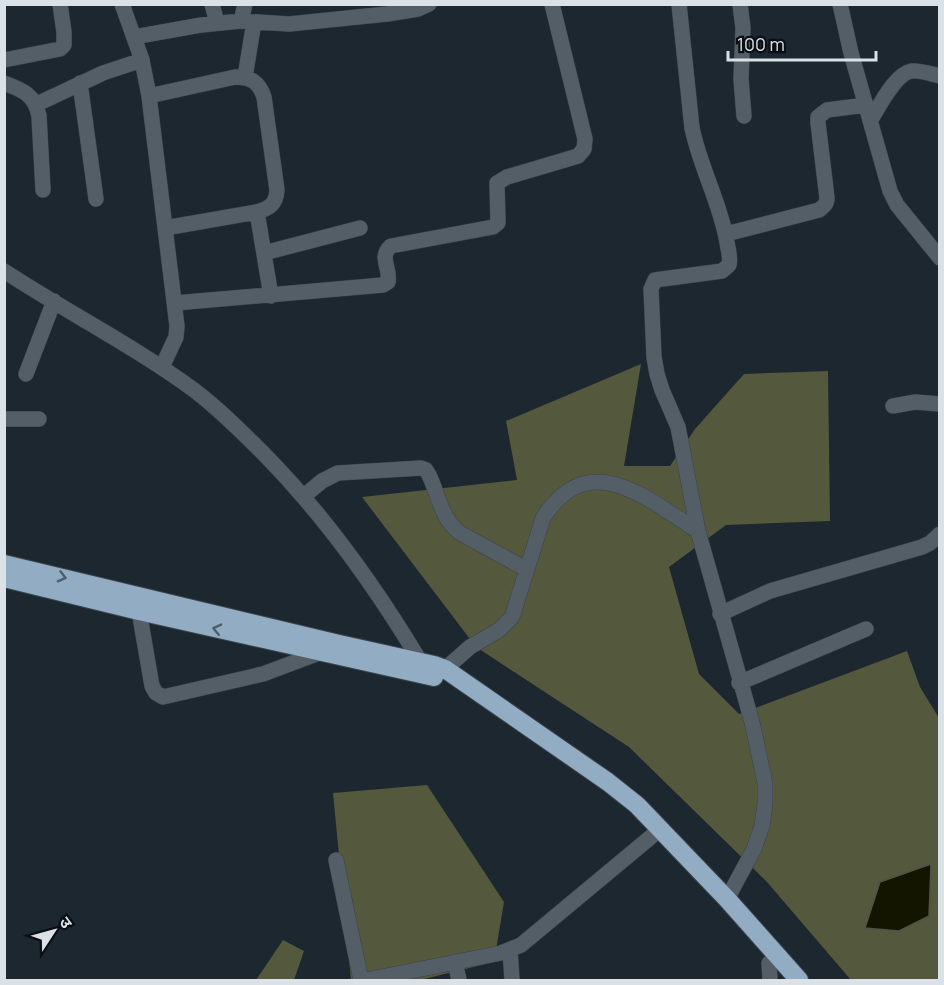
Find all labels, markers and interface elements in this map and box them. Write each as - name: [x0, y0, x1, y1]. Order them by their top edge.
- scale bar: [728, 24, 876, 62]
- text: 100 m: [737, 32, 785, 56]
- one-way arrow: [56, 570, 66, 583]
- one-way arrow: [212, 624, 222, 637]
- north arrow: [24, 901, 84, 961]
- text: उ: [54, 912, 78, 933]

